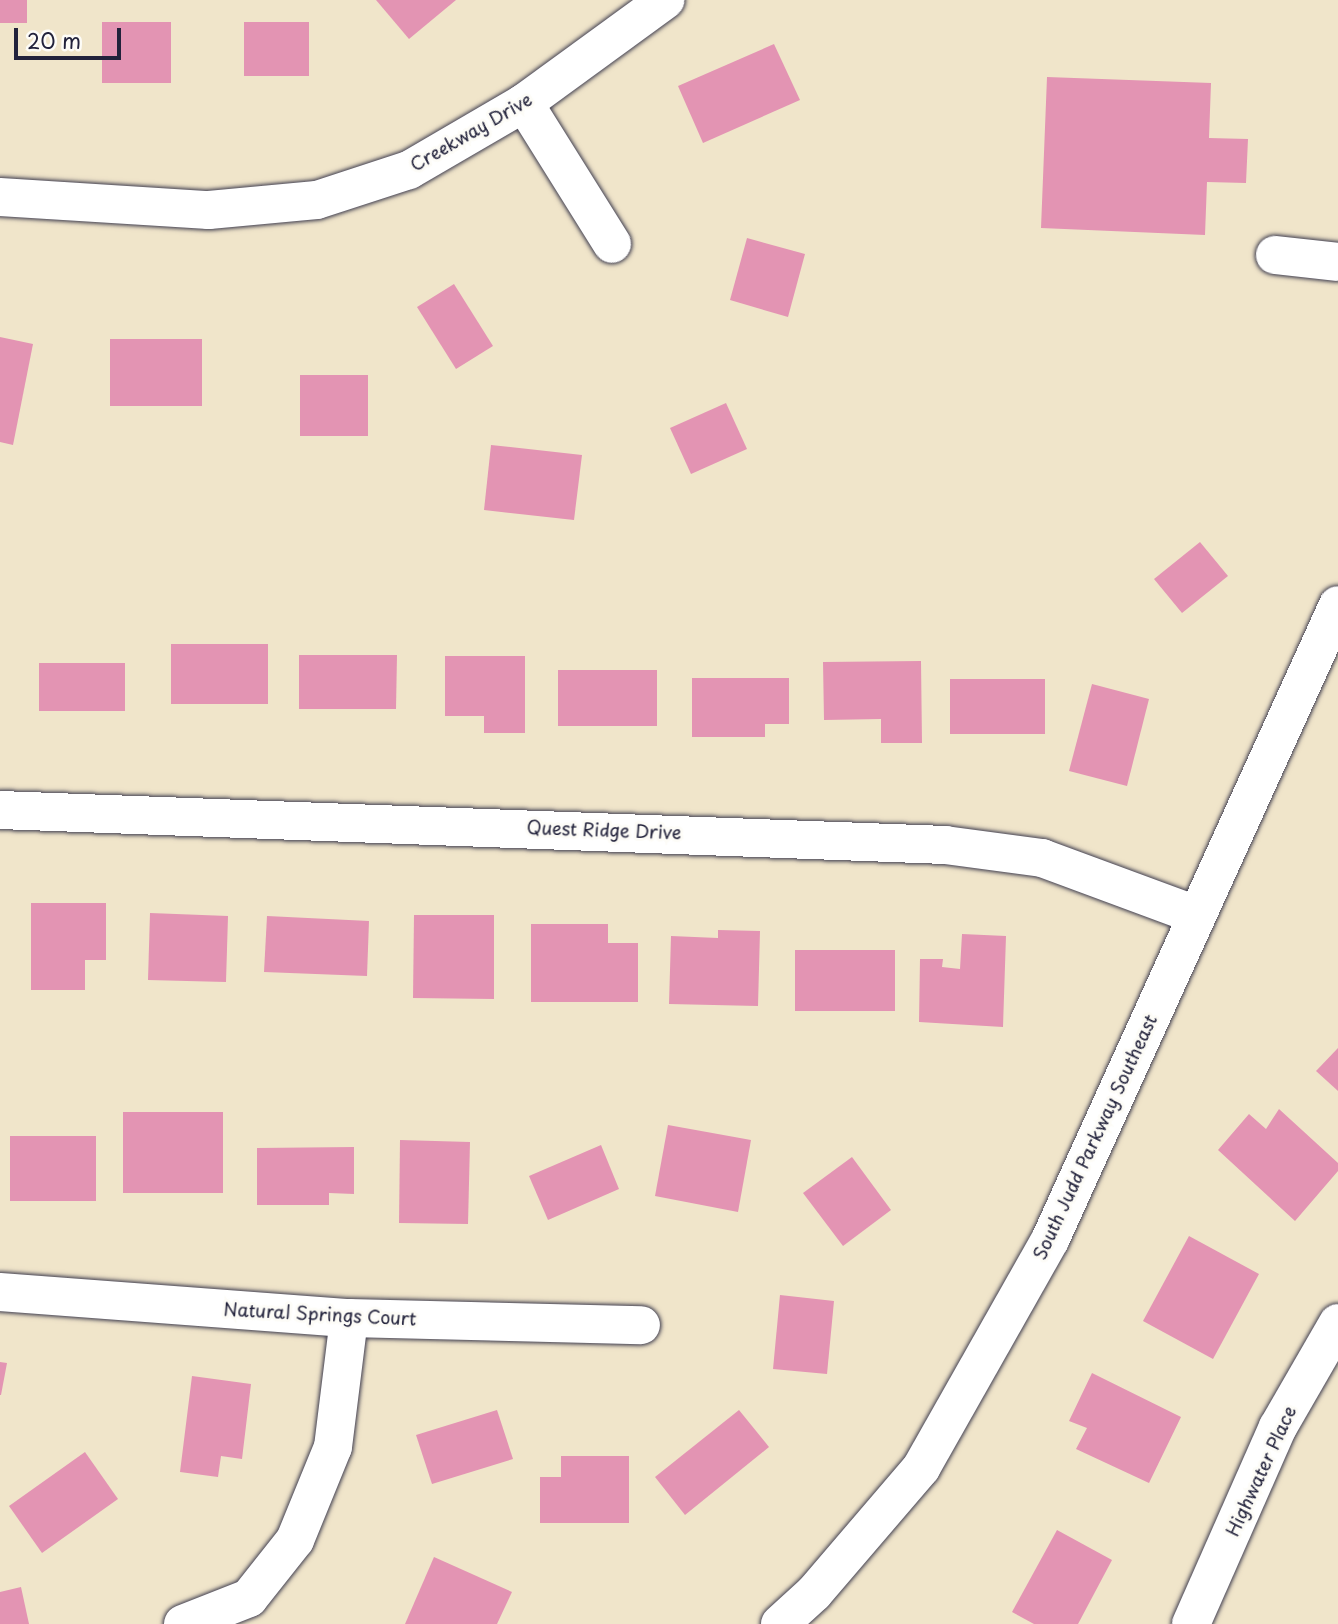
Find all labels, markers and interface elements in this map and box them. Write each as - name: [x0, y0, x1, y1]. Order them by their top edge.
- scale bar: [18, 14, 124, 58]
- text: 20 m: [27, 24, 81, 56]
- street label: Creekway Drive: [406, 88, 536, 176]
- street label: Quest Ridge Drive: [526, 816, 682, 844]
- street label: South Judd Parkway Southeast: [1028, 1010, 1162, 1264]
- street label: Natural Springs Court: [223, 1298, 417, 1330]
- street label: Highwater Place: [1221, 1402, 1301, 1540]

